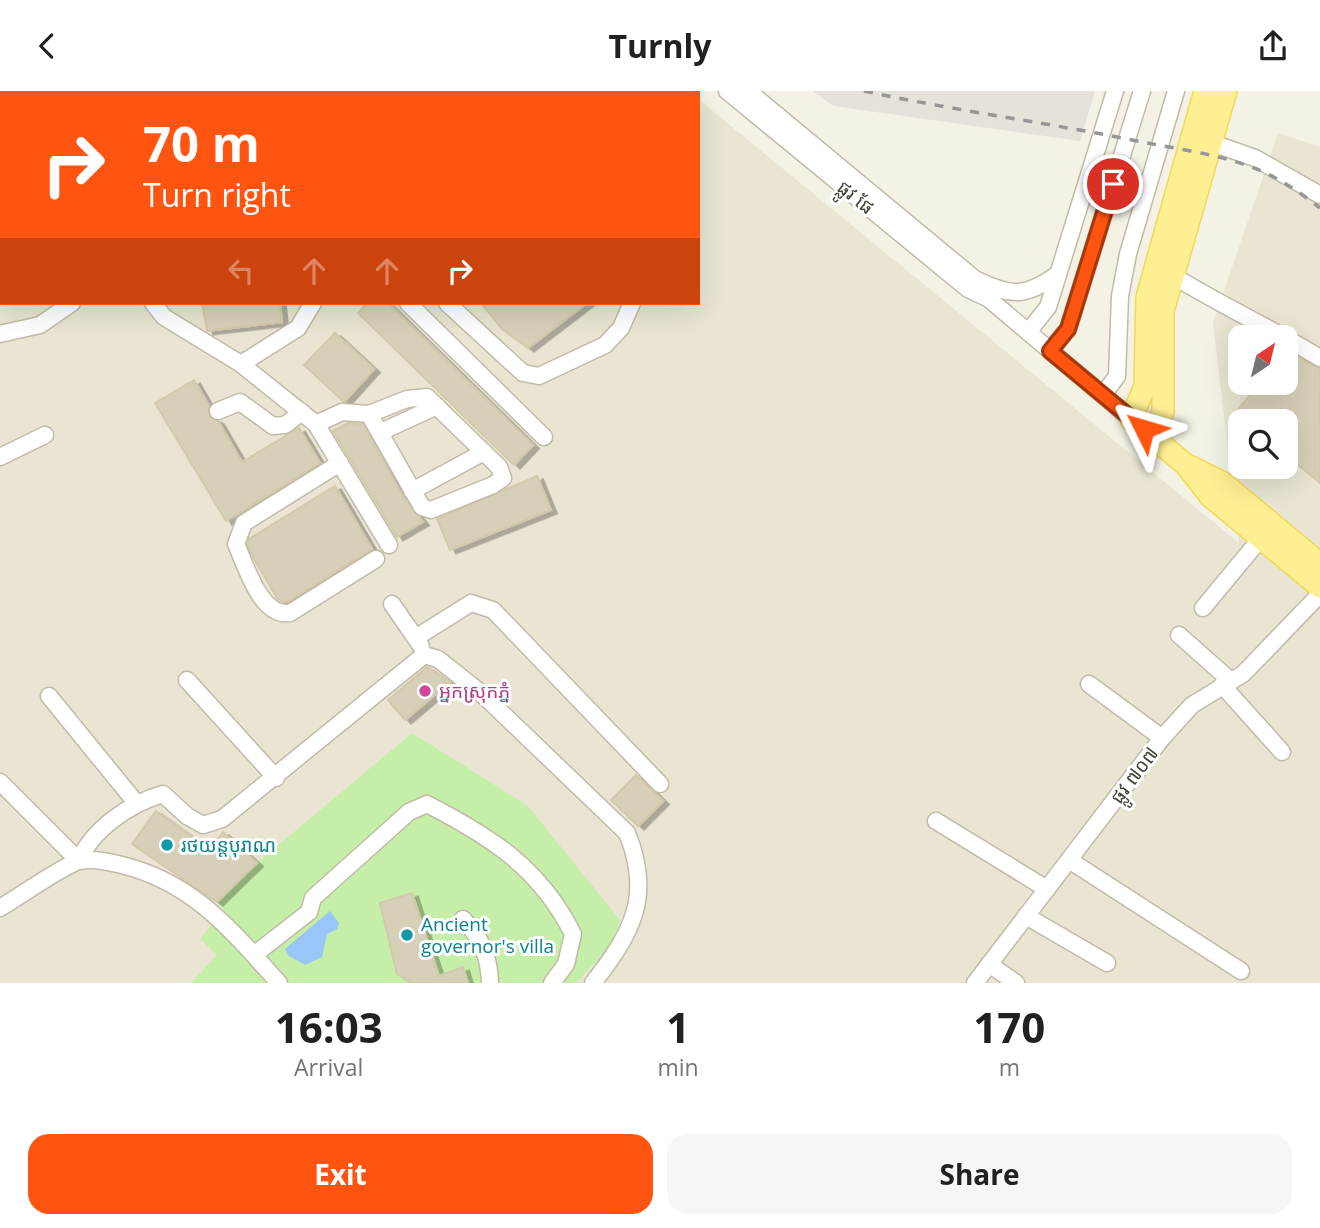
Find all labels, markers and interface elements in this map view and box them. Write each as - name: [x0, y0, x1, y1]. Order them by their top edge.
- text: Turnly: [608, 24, 712, 67]
- icon: back: [28, 27, 66, 65]
- icon: share: [1254, 27, 1292, 65]
- text: 70 m: [143, 110, 260, 176]
- icon: right: [28, 119, 119, 210]
- pin: [1083, 154, 1143, 214]
- icon: arrive: [1094, 165, 1132, 203]
- text: Turn right: [143, 173, 291, 216]
- street label: ផ្លូវ ផែ: [829, 174, 880, 224]
- icon: left: [222, 252, 260, 290]
- icon: ahead: [295, 252, 333, 290]
- icon: ahead: [368, 252, 406, 290]
- icon: right: [441, 252, 479, 290]
- north arrow: [1228, 325, 1298, 395]
- map controls: [1228, 325, 1298, 479]
- position arrow: [1107, 392, 1181, 466]
- button: search: [1228, 409, 1298, 479]
- place label: អ្នកស្រុកភ្នំ: [439, 678, 510, 704]
- marker: អ្នកស្រុកភ្នំ: [417, 683, 433, 699]
- street label: ផ្លូវ ៧០៧: [1104, 741, 1168, 812]
- place label: រថយន្តបុរាណ: [181, 832, 276, 858]
- marker: រថយន្តបុរាណ: [159, 837, 175, 853]
- place label: Ancient governor's villa: [421, 911, 554, 959]
- marker: Ancient governor's villa: [399, 927, 415, 943]
- text: 16:03: [275, 998, 383, 1055]
- text: 1: [666, 998, 690, 1055]
- text: 170: [973, 998, 1045, 1055]
- text: Arrival: [294, 1051, 363, 1083]
- text: min: [657, 1051, 699, 1083]
- text: m: [999, 1051, 1020, 1083]
- button: Exit: [28, 1134, 653, 1214]
- button: Share: [667, 1134, 1292, 1214]

